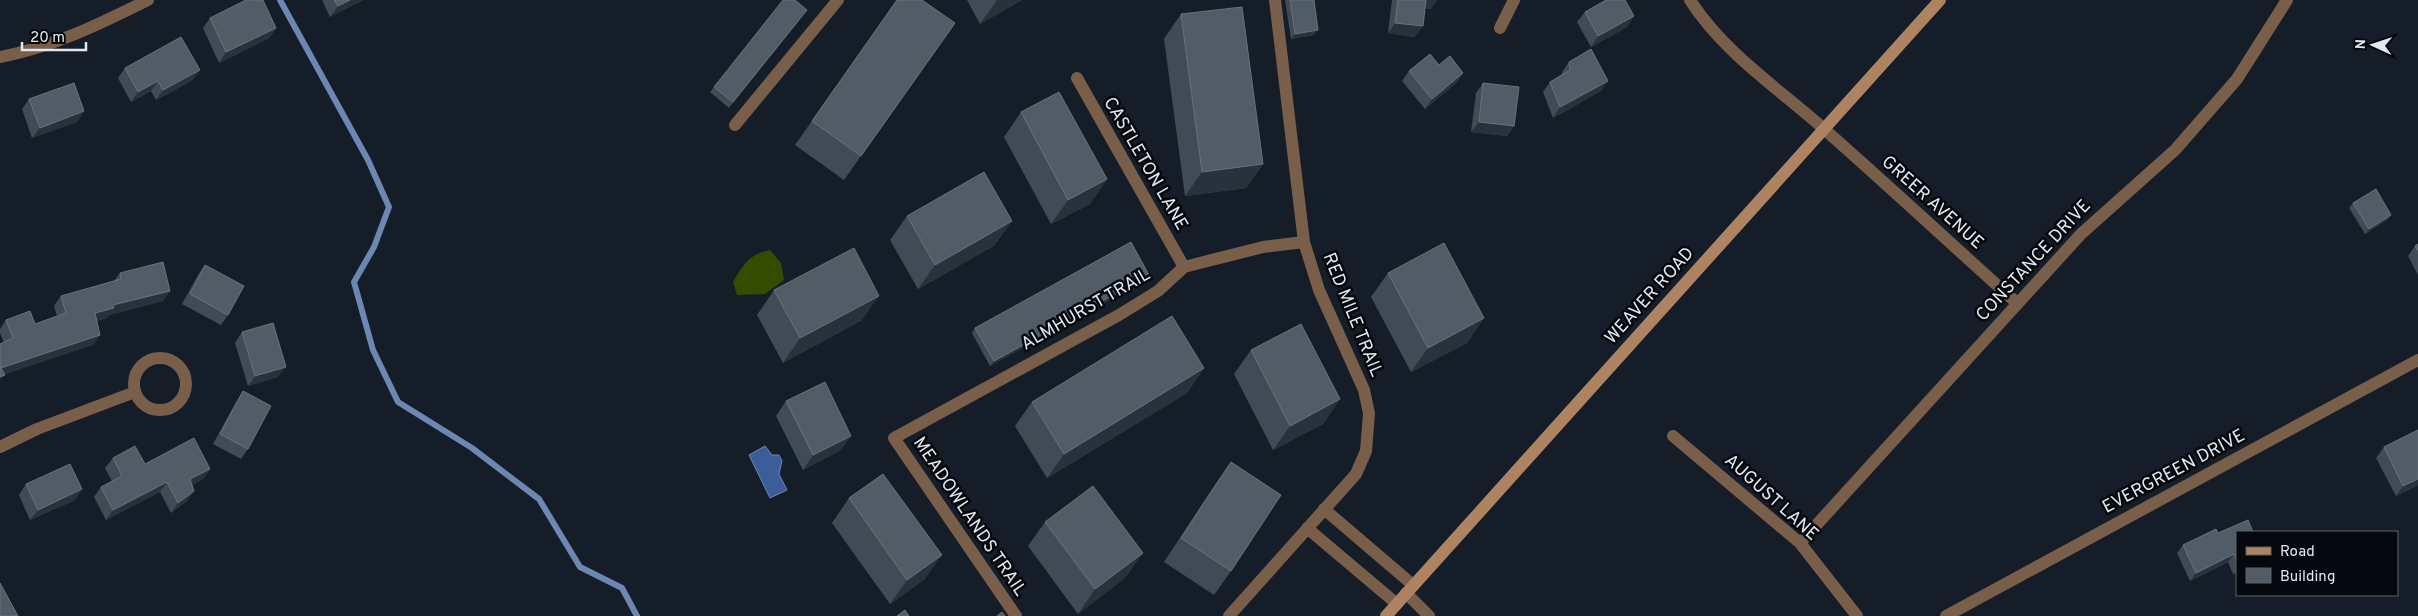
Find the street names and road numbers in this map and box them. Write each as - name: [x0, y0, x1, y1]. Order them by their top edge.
- street label: CASTLETON LANE: [1097, 93, 1193, 235]
- street label: GREER AVENUE: [1876, 151, 1988, 255]
- street label: CONSTANCE DRIVE: [1972, 195, 2096, 327]
- street label: WEAVER ROAD: [1600, 243, 1700, 349]
- street label: RED MILE TRAIL: [1317, 250, 1387, 380]
- street label: ALMHURST TRAIL: [1017, 264, 1155, 356]
- street label: EVERGREEN DRIVE: [2099, 425, 2249, 519]
- street label: MEADOWLANDS TRAIL: [907, 433, 1031, 601]
- street label: AUGUST LANE: [1719, 450, 1823, 546]

